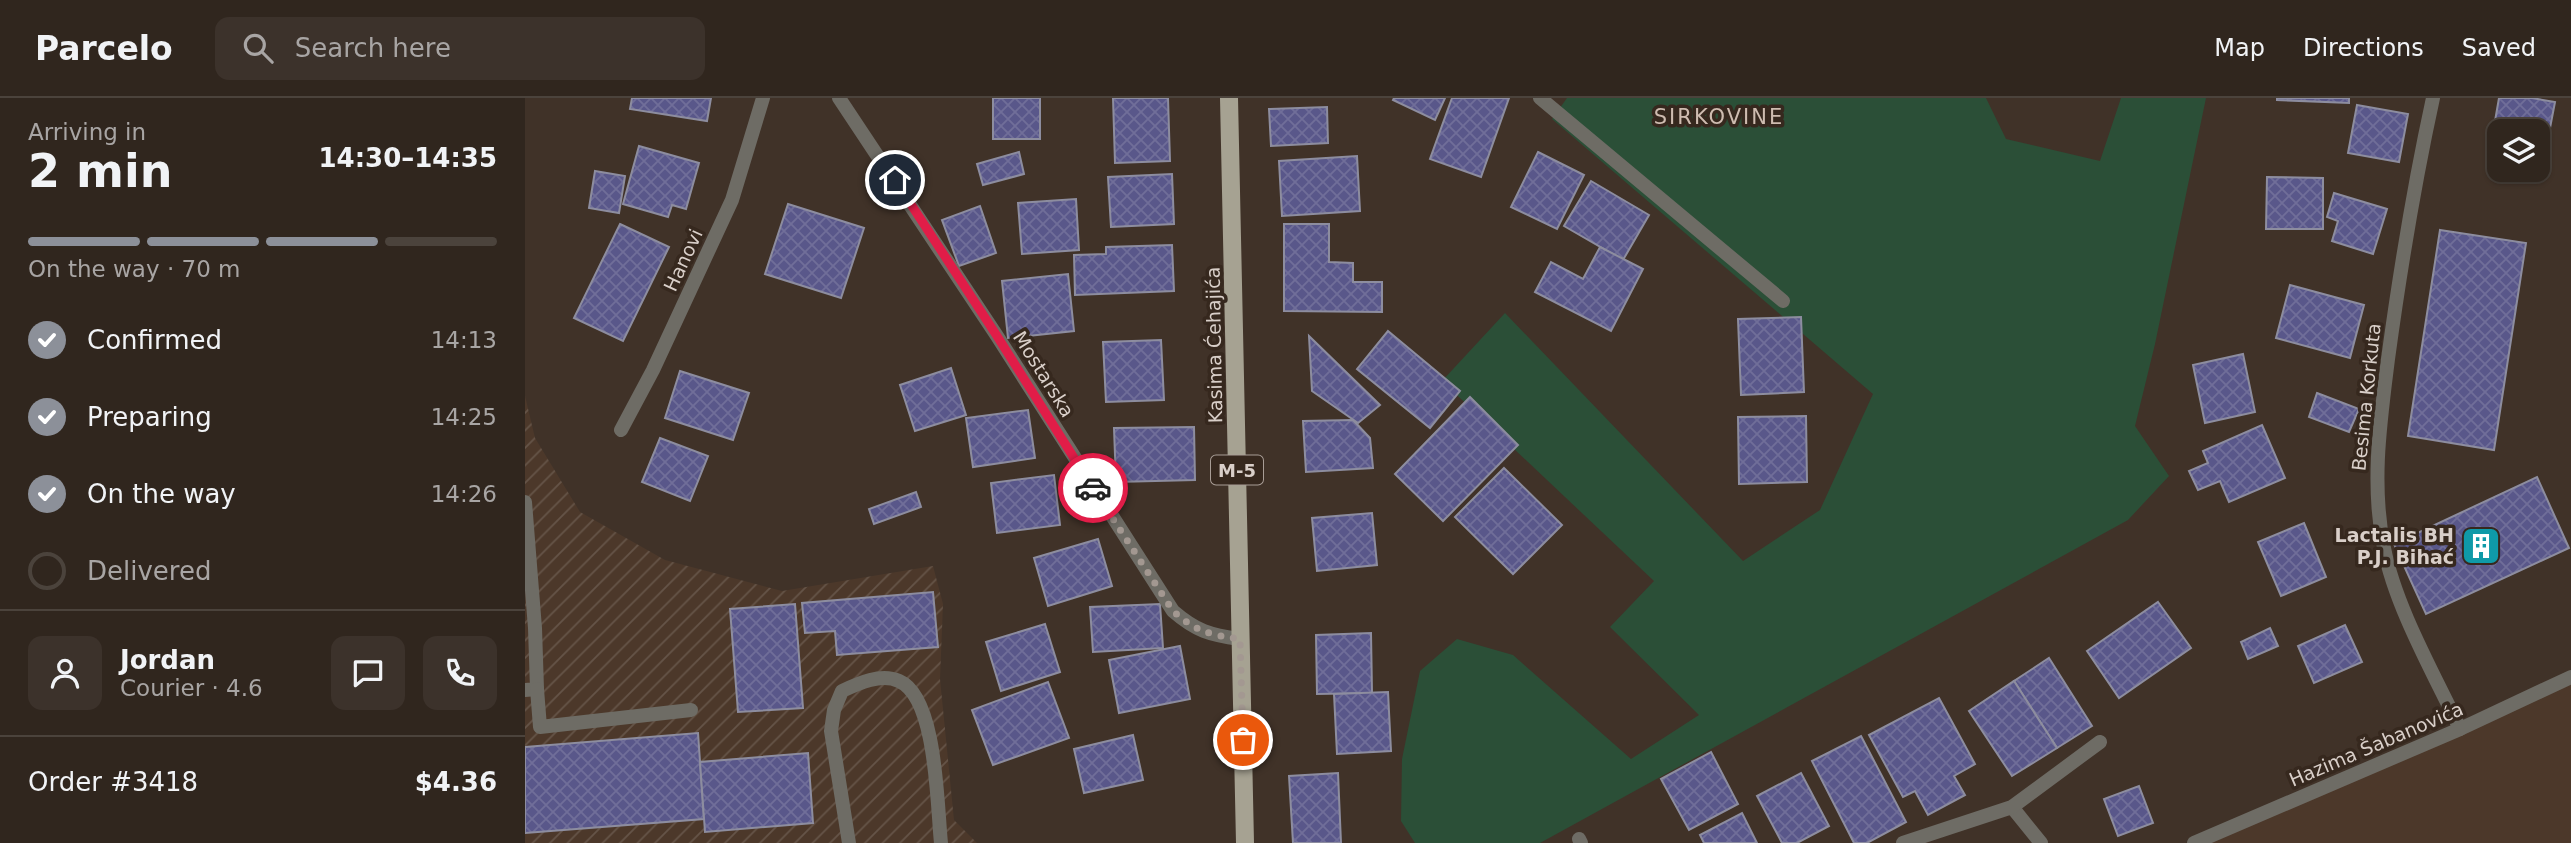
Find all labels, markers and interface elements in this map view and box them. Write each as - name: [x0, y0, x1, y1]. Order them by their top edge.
- search box: [215, 17, 705, 80]
- text: Parcelo: [35, 29, 173, 68]
- icon: search: [239, 29, 277, 67]
- text: Search here: [295, 33, 451, 63]
- text: Map: [2214, 34, 2265, 62]
- text: Directions: [2303, 34, 2424, 62]
- text: Saved: [2462, 34, 2536, 62]
- district label: SIRKOVINE: [1654, 105, 1784, 129]
- text: Arriving in: [28, 119, 146, 145]
- map controls: [2487, 119, 2550, 182]
- button: layers: [2487, 119, 2550, 182]
- text: 14:30–14:35: [318, 143, 497, 173]
- text: 2 min: [28, 144, 172, 198]
- pin: [865, 150, 925, 210]
- icon: home: [876, 161, 914, 199]
- street label: Hanovi: [659, 225, 707, 295]
- text: On the way · 70 m: [28, 256, 240, 282]
- street label: Kasima Ćehajića: [1201, 267, 1226, 423]
- icon: check: [28, 321, 66, 359]
- street label: Besima Korkuta: [2347, 322, 2385, 472]
- text: Confirmed: [87, 325, 222, 355]
- text: 14:13: [431, 327, 497, 353]
- street label: Mostarska: [1009, 327, 1079, 421]
- icon: check: [28, 398, 66, 436]
- text: Preparing: [87, 402, 212, 432]
- text: 14:25: [431, 404, 497, 430]
- courier: [1058, 453, 1128, 523]
- road number: M-5: [1211, 456, 1263, 484]
- icon: car: [1074, 469, 1112, 507]
- icon: check: [28, 475, 66, 513]
- text: On the way: [87, 479, 236, 509]
- text: 14:26: [431, 481, 497, 507]
- place label: Lactalis BH P.J. Bihać: [2335, 524, 2454, 568]
- building icon: Lactalis BH P.J. Bihać: [2460, 525, 2502, 567]
- text: Delivered: [87, 556, 211, 586]
- button: person: [28, 636, 102, 710]
- button: chat: [331, 636, 405, 710]
- button: phone: [423, 636, 497, 710]
- text: Jordan: [120, 645, 215, 675]
- text: Courier · 4.6: [120, 675, 263, 701]
- street label: Hazima Šabanovića: [2285, 696, 2466, 791]
- pin: [1213, 710, 1273, 770]
- icon: bag: [1224, 721, 1262, 759]
- text: Order #3418: [28, 767, 198, 797]
- text: $4.36: [415, 767, 497, 797]

